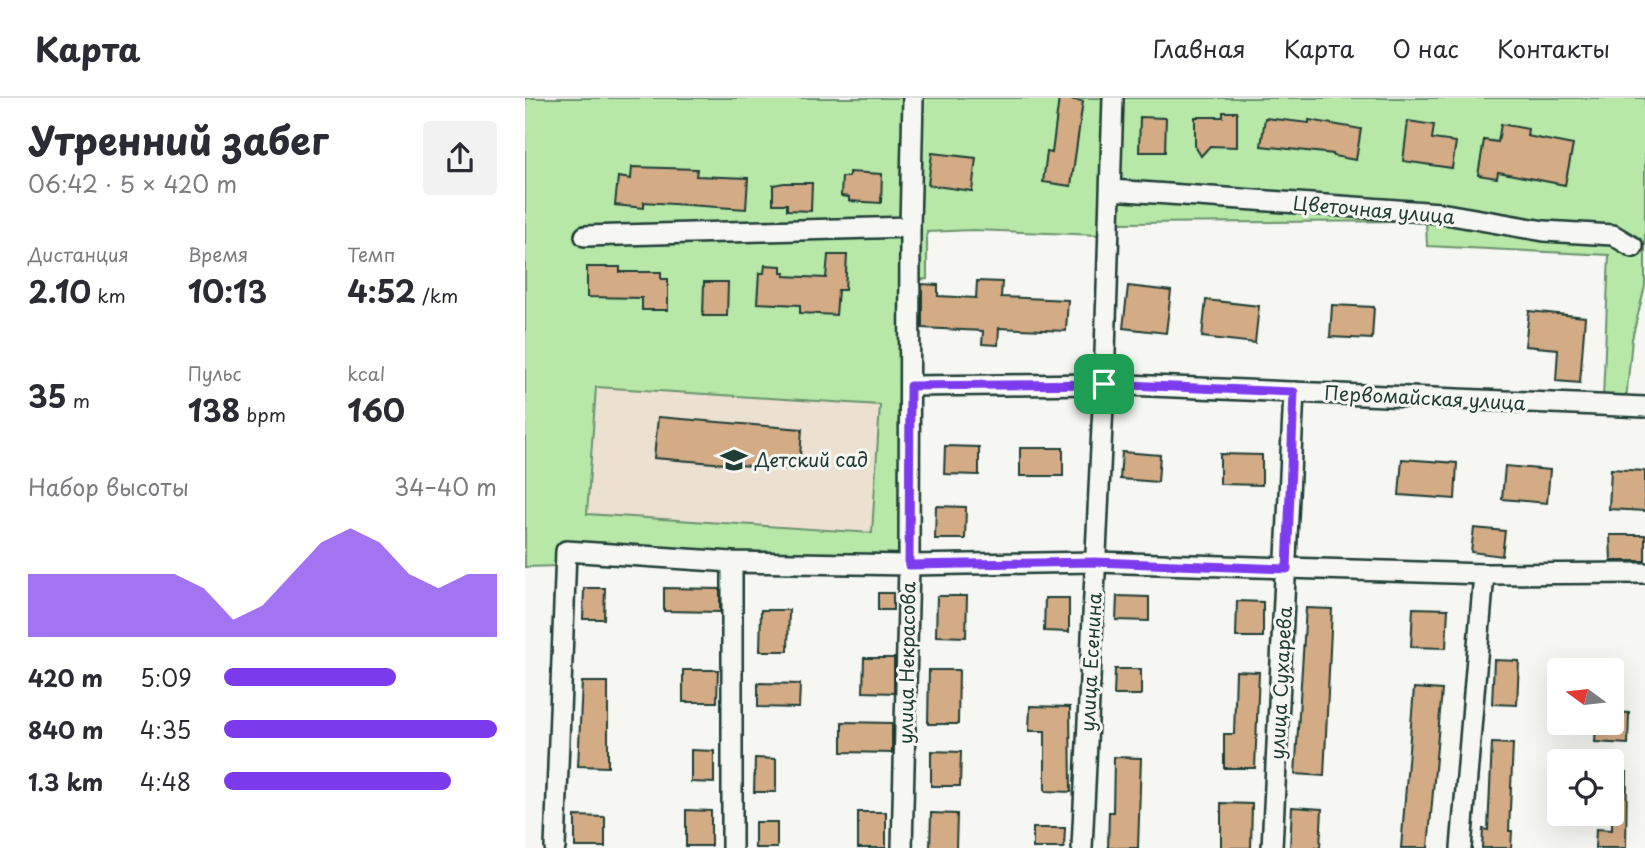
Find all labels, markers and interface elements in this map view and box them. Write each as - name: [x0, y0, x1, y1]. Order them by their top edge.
- text: Карта: [35, 23, 141, 73]
- text: Главная: [1153, 30, 1246, 66]
- text: Карта: [1284, 30, 1354, 66]
- text: О нас: [1392, 30, 1459, 66]
- text: Контакты: [1497, 30, 1610, 66]
- text: Утренний забег: [28, 111, 328, 168]
- button: share: [423, 121, 497, 195]
- text: 06:42 · 5 × 420 m: [28, 166, 237, 201]
- street label: Цветочная улица: [1292, 188, 1456, 230]
- text: Дистанция: [28, 240, 129, 268]
- text: Время: [188, 240, 248, 268]
- text: Темп: [347, 240, 395, 268]
- text: 2.10: [28, 268, 91, 313]
- text: 10:13: [188, 268, 267, 313]
- text: 4:52: [347, 268, 416, 313]
- text: km: [91, 281, 126, 309]
- text: /km: [416, 281, 458, 309]
- pin: [1074, 354, 1134, 414]
- text: Пульс: [188, 359, 241, 387]
- text: kcal: [347, 359, 385, 387]
- icon: arrive: [1085, 365, 1123, 403]
- text: 35: [28, 373, 67, 418]
- street label: Первомайская улица: [1324, 378, 1526, 416]
- text: m: [67, 386, 90, 414]
- text: 138: [188, 387, 240, 432]
- text: 160: [347, 387, 405, 432]
- text: bpm: [240, 400, 286, 428]
- school or university icon: Детский сад: [719, 445, 749, 475]
- place label: Детский сад: [754, 445, 868, 473]
- text: Набор высоты: [28, 469, 189, 504]
- text: 34–40 m: [394, 469, 497, 504]
- street label: улица Некрасова: [891, 581, 921, 744]
- street label: улица Есенина: [1072, 592, 1108, 732]
- street label: улица Сухарева: [1262, 605, 1298, 760]
- north arrow: [1547, 658, 1624, 735]
- map controls: [1547, 658, 1624, 826]
- text: 420 m: [28, 660, 103, 695]
- text: 5:09: [140, 660, 192, 695]
- text: 840 m: [28, 712, 104, 747]
- text: 4:35: [140, 712, 191, 747]
- button: locate: [1547, 749, 1624, 826]
- text: 1.3 km: [28, 764, 103, 799]
- text: 4:48: [140, 764, 191, 799]

